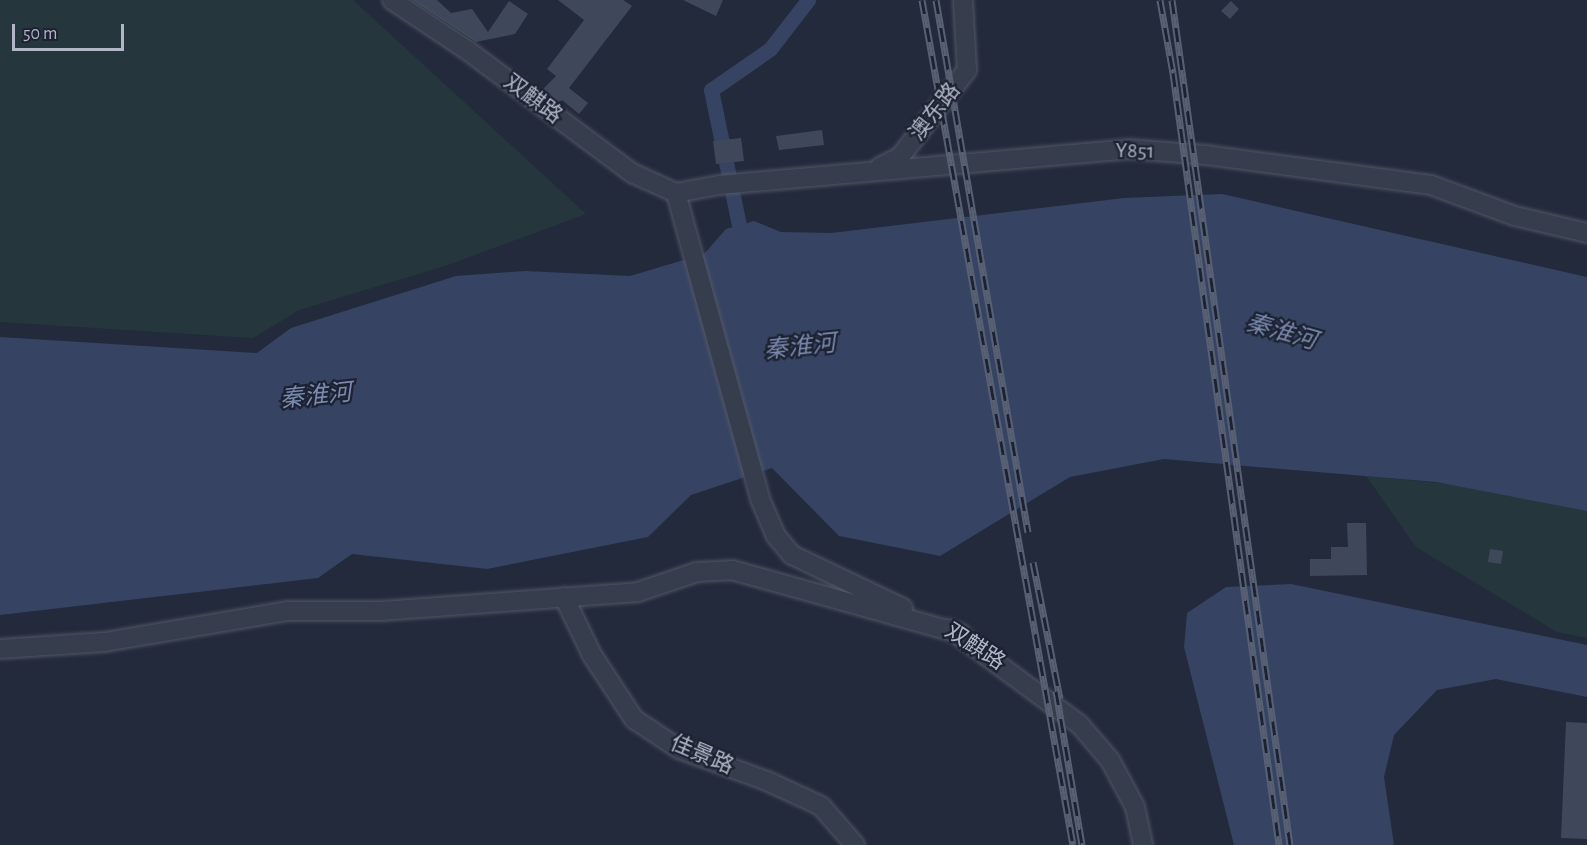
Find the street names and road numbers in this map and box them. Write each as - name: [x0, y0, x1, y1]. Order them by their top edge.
- street label: 双麒路: [499, 69, 567, 129]
- street label: 澳东路: [904, 78, 966, 146]
- street label: Y851: [1115, 137, 1155, 165]
- street label: 双麒路: [940, 618, 1010, 676]
- street label: 佳景路: [666, 730, 738, 780]

